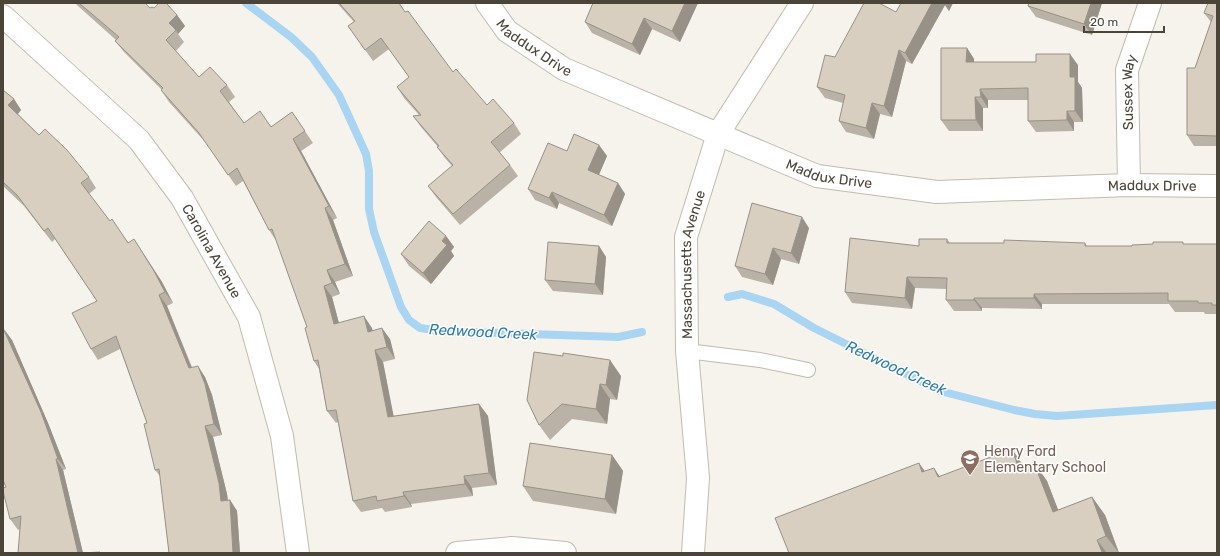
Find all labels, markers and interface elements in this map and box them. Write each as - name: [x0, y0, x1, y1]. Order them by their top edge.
- scale bar: [1084, 8, 1164, 34]
- text: 20 m: [1090, 15, 1118, 29]
- street label: Maddux Drive: [493, 16, 574, 80]
- street label: Sussex Way: [1118, 52, 1140, 130]
- street label: Maddux Drive: [783, 155, 874, 192]
- street label: Maddux Drive: [1108, 176, 1197, 194]
- street label: Massachusetts Avenue: [678, 188, 709, 339]
- street label: Carolina Avenue: [179, 201, 245, 301]
- water label: Redwood Creek: [428, 320, 538, 344]
- water label: Redwood Creek: [843, 337, 949, 399]
- place label: Henry Ford Elementary School: [984, 443, 1106, 476]
- school or university icon: Henry Ford Elementary School: [959, 448, 981, 476]

